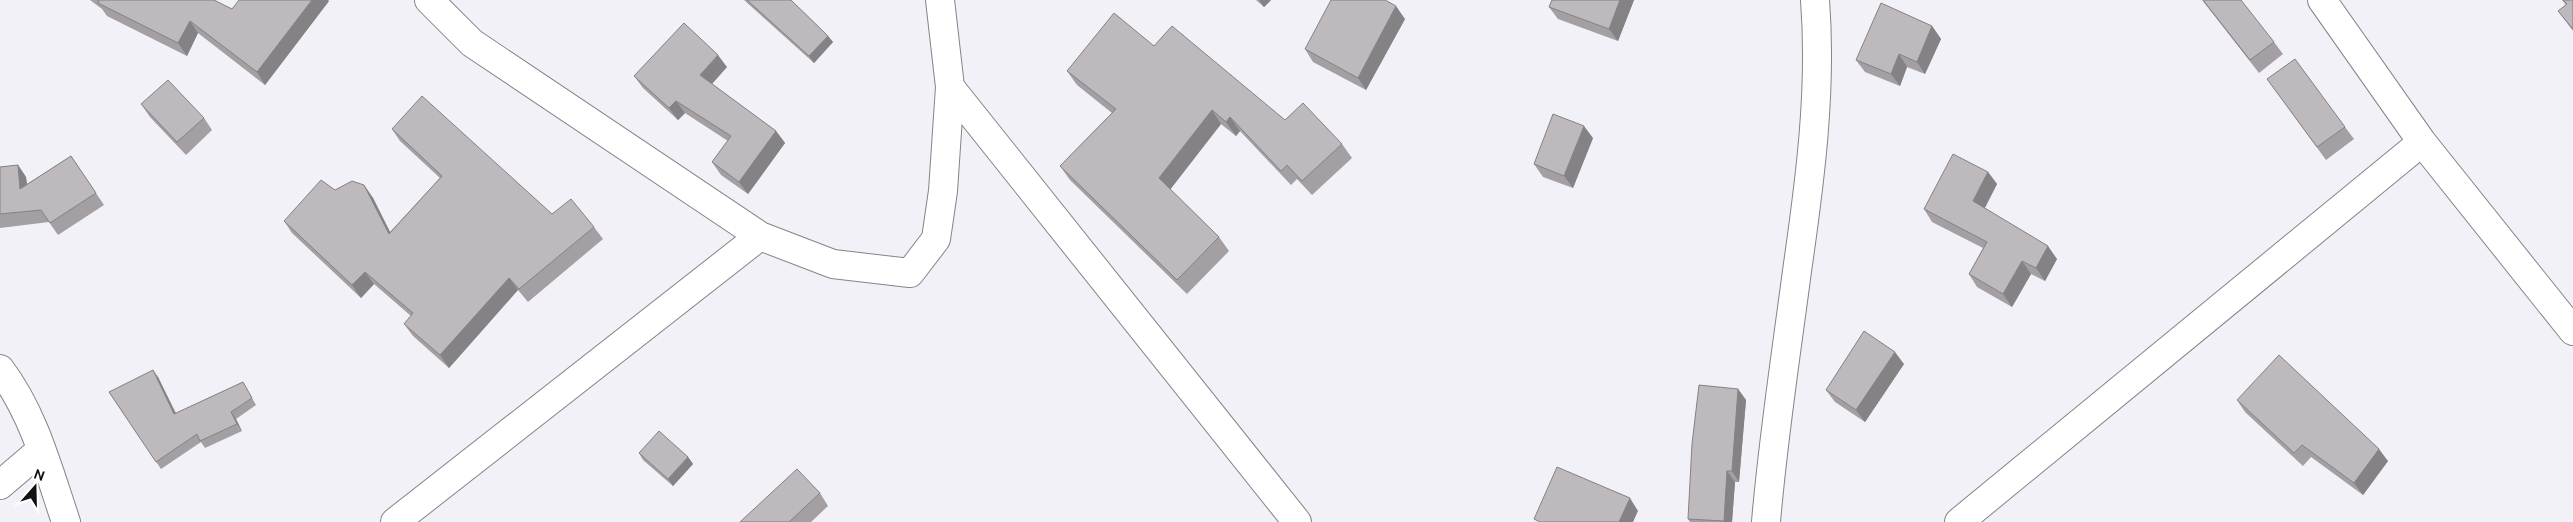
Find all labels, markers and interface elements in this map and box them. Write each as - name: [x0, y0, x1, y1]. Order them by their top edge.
- north arrow: [10, 462, 60, 512]
- text: N: [32, 465, 47, 484]

